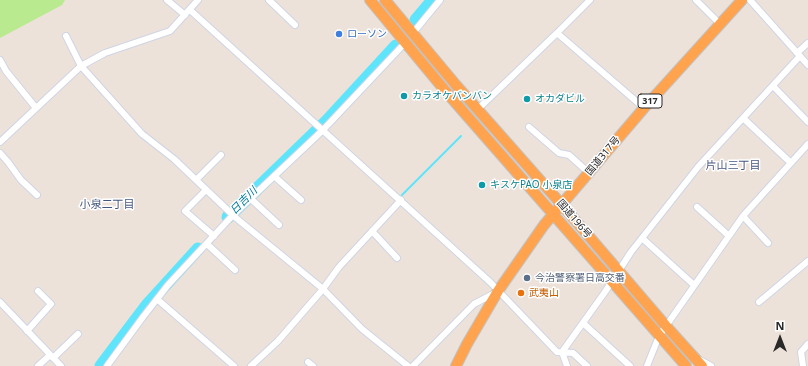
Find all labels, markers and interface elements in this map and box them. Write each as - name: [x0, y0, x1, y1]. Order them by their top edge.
- place label: ローソン: [347, 28, 387, 40]
- marker: ローソン: [334, 29, 344, 39]
- place label: カラオケバンバン: [412, 90, 492, 102]
- marker: カラオケバンバン: [399, 91, 409, 101]
- place label: オカダビル: [535, 93, 585, 105]
- marker: オカダビル: [522, 94, 532, 104]
- road number: 317: [638, 94, 662, 108]
- street label: 国道317号: [583, 134, 623, 178]
- district label: 片山三丁目: [706, 159, 760, 173]
- place label: キスケPAO 小泉店: [490, 179, 572, 191]
- marker: キスケPAO 小泉店: [477, 180, 487, 190]
- water label: 日吉川: [228, 185, 260, 217]
- street label: 国道196号: [554, 197, 594, 241]
- district label: 小泉二丁目: [80, 198, 134, 212]
- place label: 今治警察署日高交番: [535, 272, 625, 284]
- marker: 今治警察署日高交番: [522, 273, 532, 283]
- place label: 武夷山: [529, 287, 559, 299]
- marker: 武夷山: [516, 288, 526, 298]
- north arrow: [760, 318, 800, 358]
- text: N: [776, 318, 784, 333]

